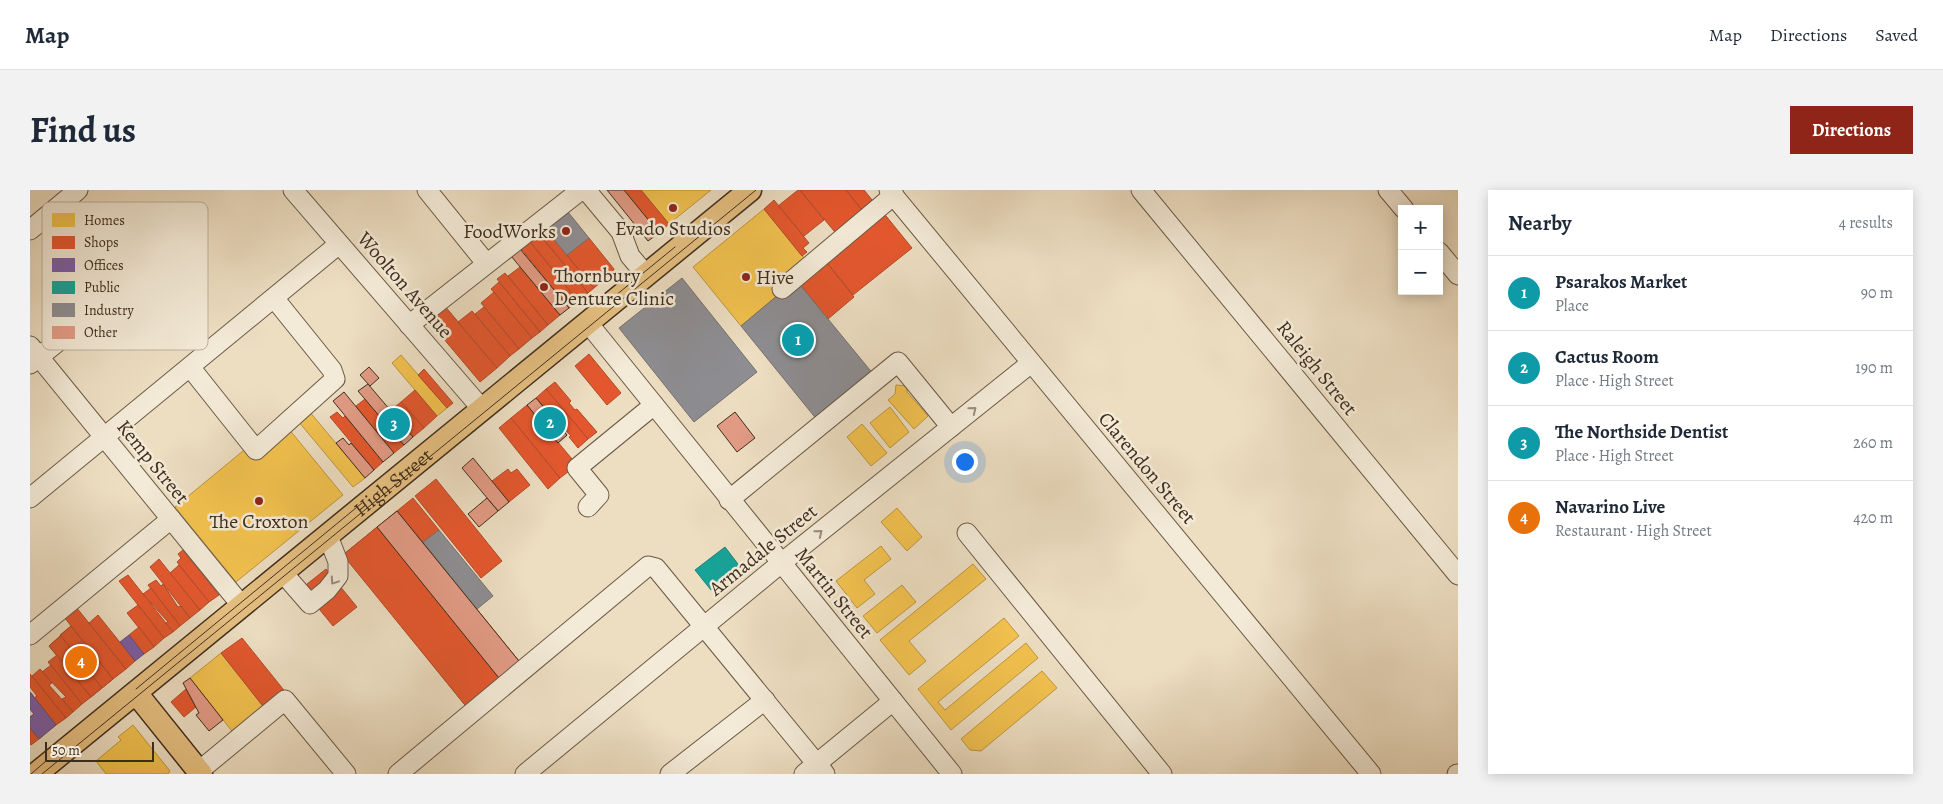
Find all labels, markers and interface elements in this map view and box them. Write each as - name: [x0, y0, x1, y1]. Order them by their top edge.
- text: Map: [25, 19, 69, 51]
- text: Map: [1709, 23, 1742, 47]
- text: Directions: [1770, 23, 1847, 47]
- text: Saved: [1875, 23, 1918, 47]
- text: Find us: [30, 106, 136, 154]
- button: Directions: [1790, 106, 1913, 154]
- legend: [42, 202, 208, 350]
- marker: Evado Studios: [667, 202, 679, 214]
- map controls: [1398, 205, 1443, 295]
- button: +: [1398, 205, 1443, 250]
- text: Nearby: [1508, 209, 1571, 237]
- text: Homes: [84, 211, 125, 230]
- text: 4 results: [1839, 212, 1893, 234]
- place label: Evado Studios: [615, 215, 731, 242]
- place label: FoodWorks: [463, 218, 556, 245]
- street label: Woolton Avenue: [351, 225, 459, 344]
- marker: FoodWorks: [560, 225, 572, 237]
- text: Shops: [84, 233, 119, 252]
- button: −: [1398, 250, 1443, 295]
- text: Offices: [84, 256, 124, 275]
- place label: Thornbury Denture Clinic: [554, 262, 674, 312]
- place label: Hive: [756, 264, 794, 291]
- text: Psarakos Market: [1555, 269, 1687, 295]
- marker: Hive: [740, 271, 752, 283]
- text: Public: [84, 278, 120, 297]
- marker: Thornbury Denture Clinic: [538, 281, 550, 293]
- text: 1: [1521, 282, 1527, 304]
- text: 90 m: [1861, 282, 1893, 304]
- text: Place: [1555, 295, 1589, 317]
- text: Industry: [84, 301, 134, 320]
- street label: Raleigh Street: [1270, 315, 1364, 421]
- pin: 1: [782, 321, 814, 359]
- text: Other: [84, 323, 118, 342]
- text: Cactus Room: [1555, 344, 1659, 370]
- text: 2: [1520, 357, 1528, 379]
- text: 190 m: [1855, 357, 1893, 379]
- text: Place · High Street: [1555, 370, 1674, 392]
- pin: 2: [534, 404, 566, 442]
- pin: 3: [378, 405, 410, 443]
- one-way arrow: [967, 406, 976, 415]
- street label: Clarendon Street: [1092, 406, 1202, 530]
- street label: Kemp Street: [111, 414, 196, 510]
- text: The Northside Dentist: [1555, 419, 1728, 445]
- text: 3: [1521, 432, 1527, 454]
- text: 260 m: [1853, 432, 1893, 454]
- street label: High Street: [348, 442, 438, 522]
- text: Place · High Street: [1555, 445, 1674, 467]
- your location: [952, 449, 978, 475]
- text: Navarino Live: [1555, 494, 1665, 520]
- marker: The Croxton: [253, 495, 265, 507]
- street label: Armadale Street: [702, 498, 823, 603]
- text: 4: [1520, 507, 1528, 529]
- text: 420 m: [1853, 507, 1893, 529]
- place label: The Croxton: [210, 508, 308, 535]
- text: Restaurant · High Street: [1555, 520, 1712, 542]
- one-way arrow: [813, 530, 822, 539]
- street label: Martin Street: [789, 542, 879, 645]
- one-way arrow: [330, 576, 340, 585]
- pin: 4: [65, 643, 97, 681]
- scale bar: [45, 739, 154, 762]
- text: 50 m: [52, 741, 80, 760]

